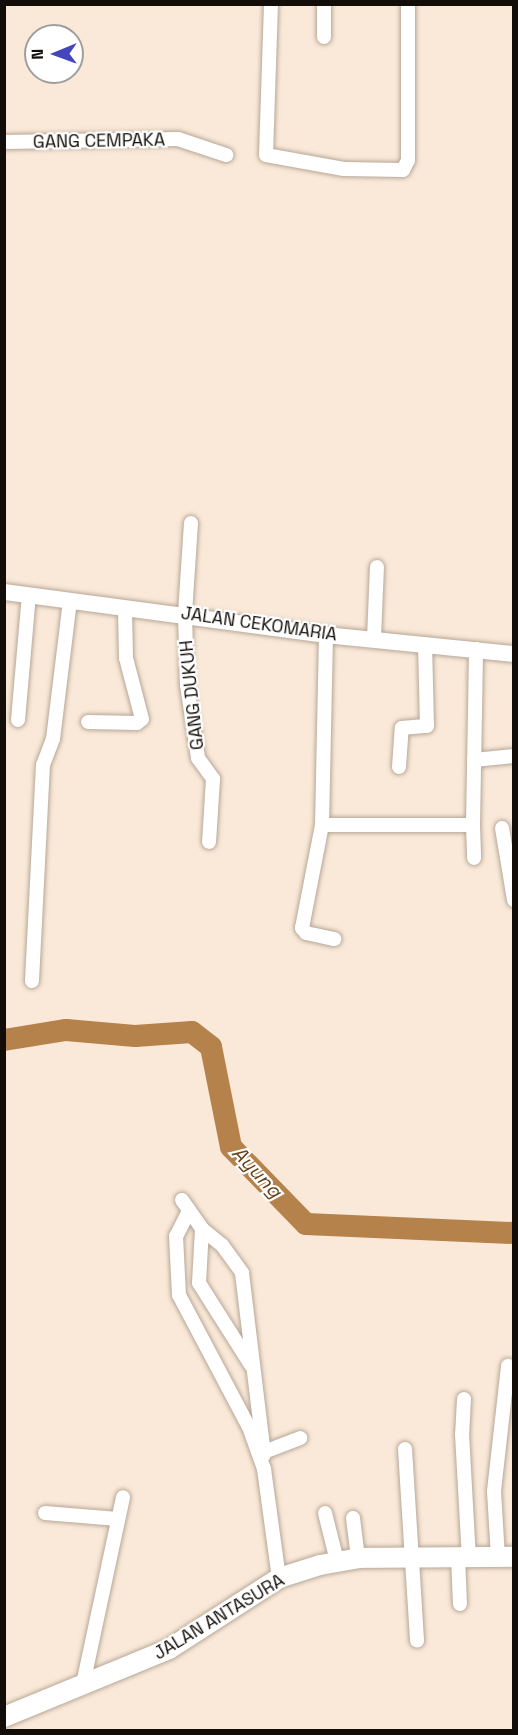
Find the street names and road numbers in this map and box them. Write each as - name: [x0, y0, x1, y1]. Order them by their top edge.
- street label: GANG CEMPAKA: [33, 129, 165, 153]
- street label: JALAN CEKOMARIA: [180, 602, 338, 646]
- street label: GANG DUKUH: [175, 639, 209, 751]
- street label: JALAN ANTASURA: [150, 1569, 288, 1665]

